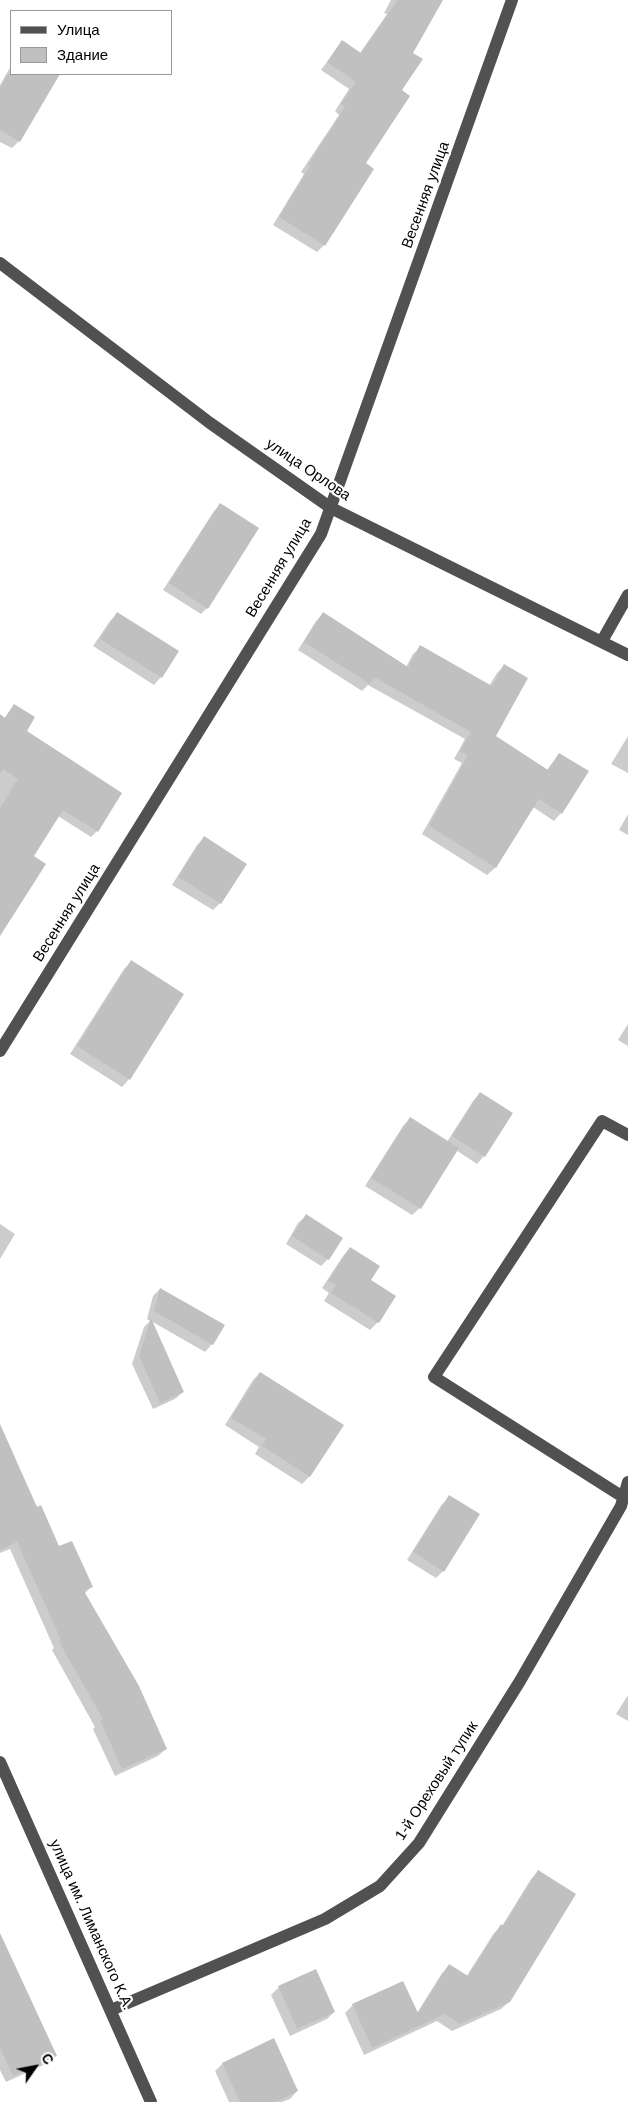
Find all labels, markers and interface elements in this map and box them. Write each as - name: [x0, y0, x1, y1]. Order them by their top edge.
- legend: [10, 10, 172, 75]
- text: Улица: [57, 21, 100, 38]
- text: Здание: [57, 46, 108, 63]
- street label: Весенняя улица: [398, 139, 454, 251]
- street label: улица Орлова: [262, 435, 354, 505]
- street label: Весенняя улица: [242, 515, 316, 621]
- street label: Весенняя улица: [30, 861, 104, 965]
- street label: 1-й Ореховый тупик: [392, 1718, 482, 1844]
- street label: улица им. Лиманского К.А.: [45, 1837, 137, 2013]
- north arrow: [10, 2042, 60, 2092]
- text: С: [38, 2050, 57, 2067]

